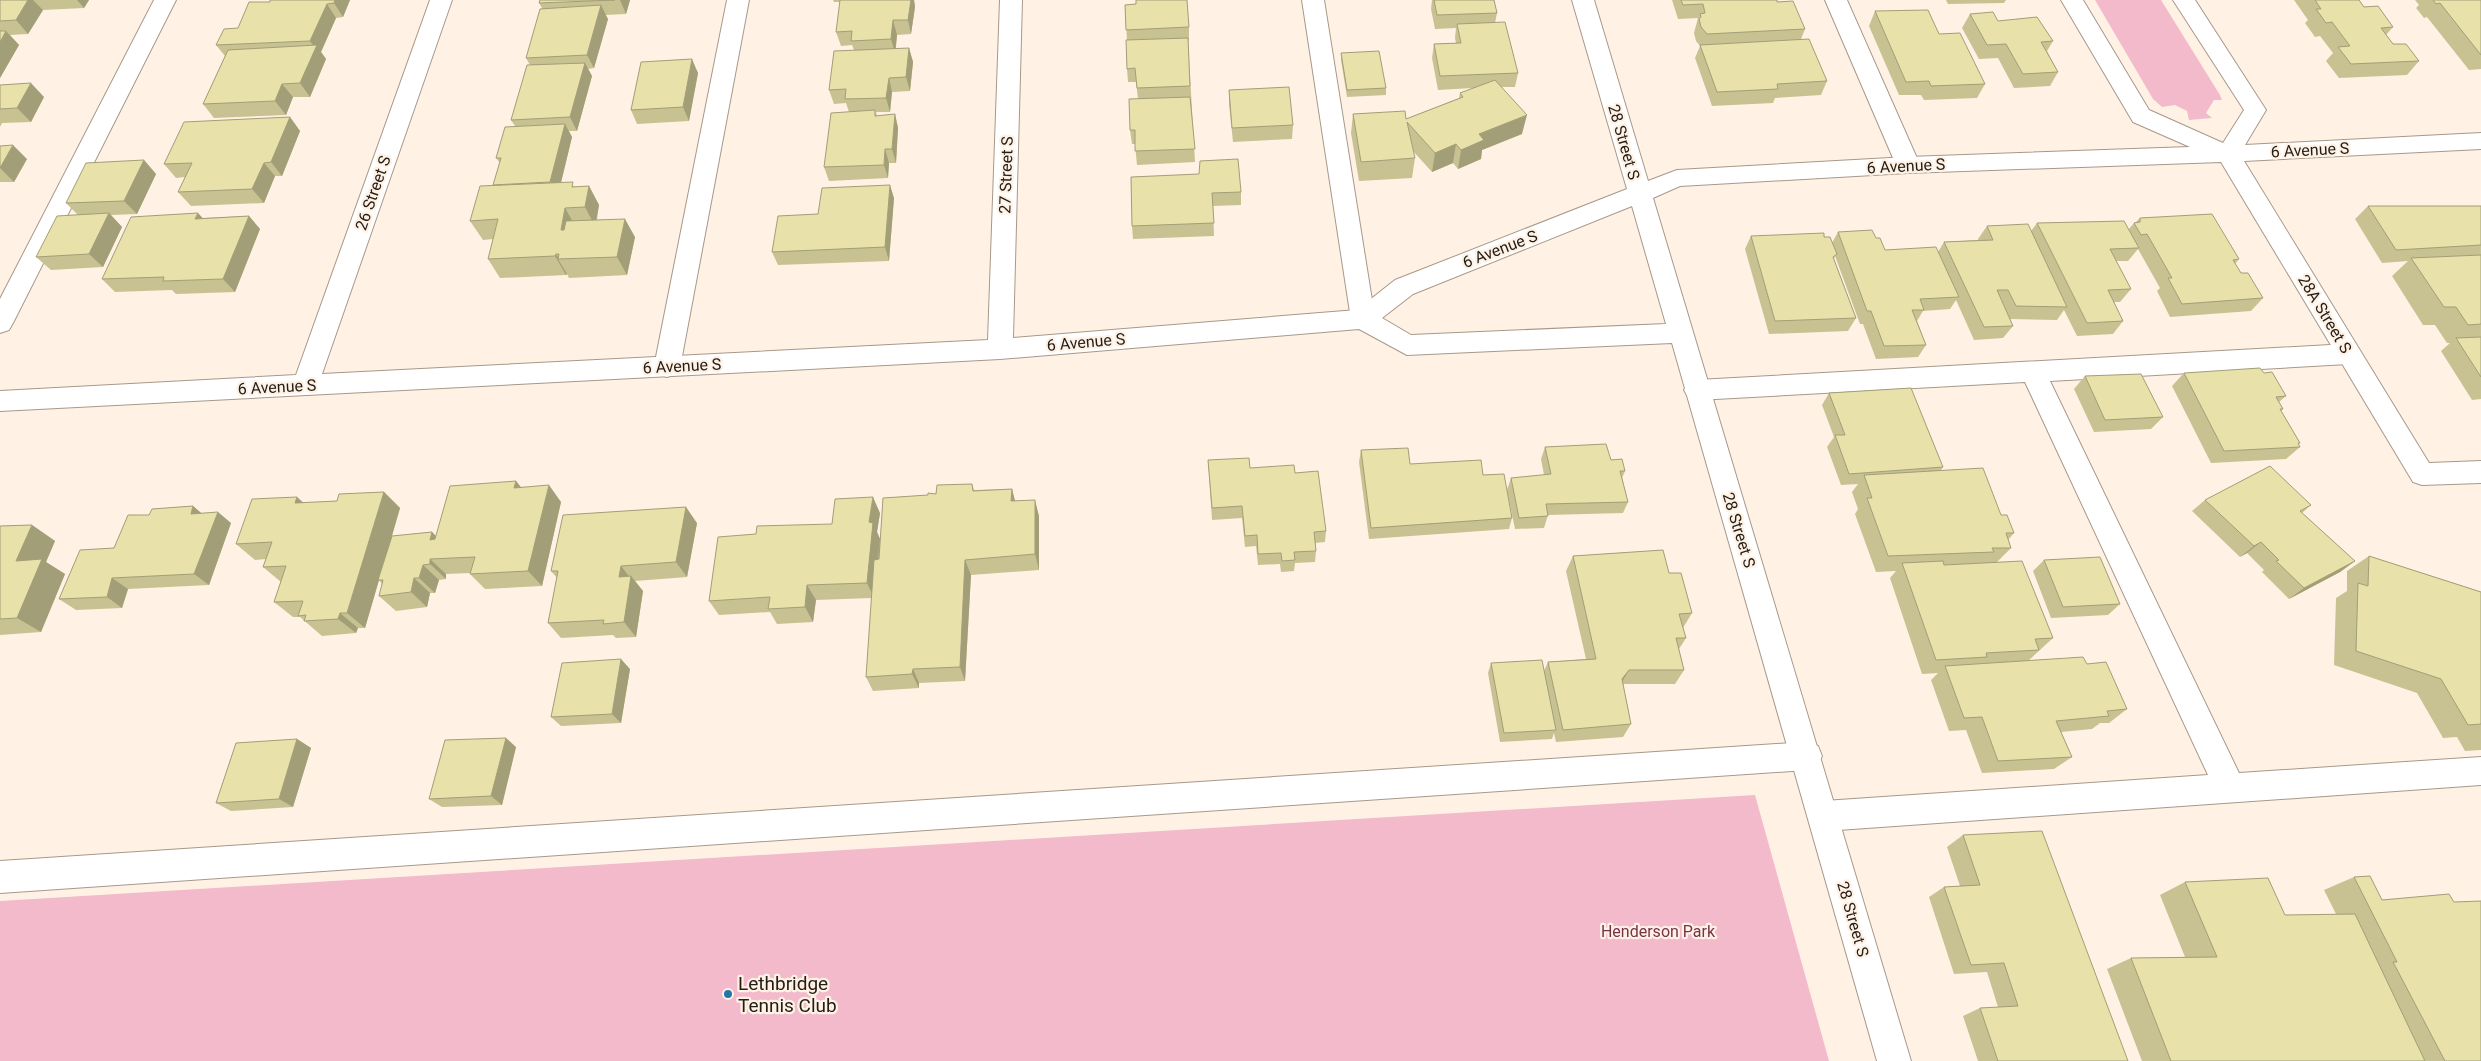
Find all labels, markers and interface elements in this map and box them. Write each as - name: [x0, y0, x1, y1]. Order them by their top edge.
- street label: 28 Street S: [1604, 102, 1644, 182]
- street label: 27 Street S: [995, 136, 1017, 214]
- street label: 6 Avenue S: [2270, 138, 2350, 162]
- street label: 26 Street S: [351, 153, 395, 233]
- street label: 6 Avenue S: [1866, 154, 1946, 178]
- street label: 6 Avenue S: [1460, 226, 1540, 272]
- street label: 28A Street S: [2294, 271, 2356, 357]
- street label: 6 Avenue S: [1046, 329, 1126, 355]
- street label: 6 Avenue S: [642, 354, 722, 378]
- street label: 6 Avenue S: [237, 375, 317, 399]
- street label: 28 Street S: [1719, 490, 1759, 570]
- street label: 28 Street S: [1833, 879, 1873, 959]
- park label: Henderson Park: [1601, 922, 1716, 941]
- place label: Lethbridge Tennis Club: [738, 972, 837, 1017]
- marker: Lethbridge Tennis Club: [722, 988, 734, 1000]

